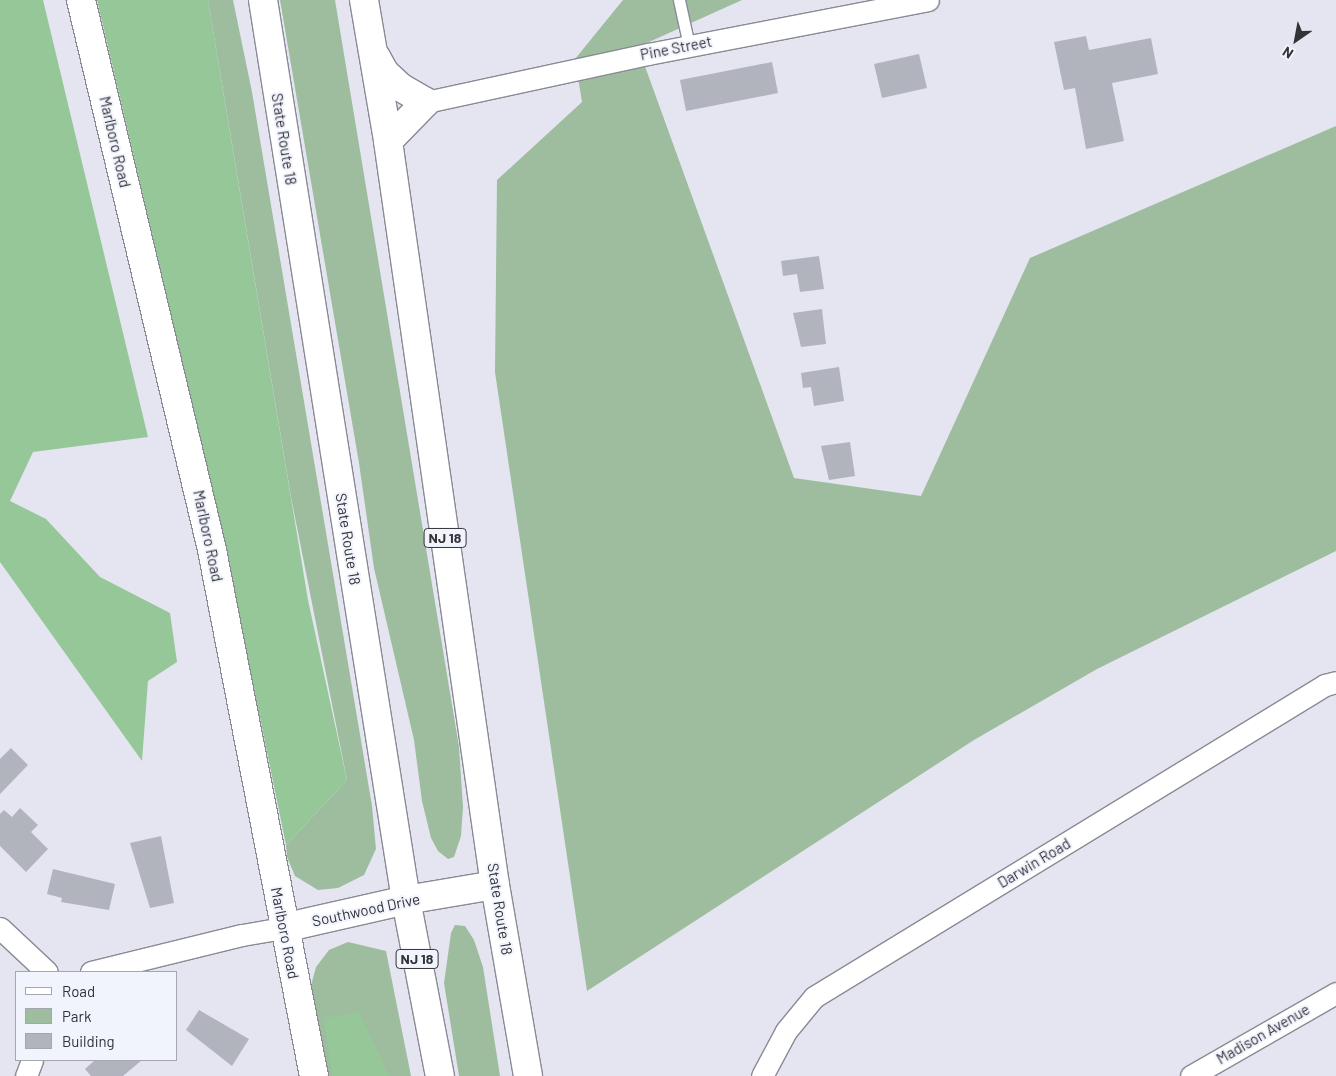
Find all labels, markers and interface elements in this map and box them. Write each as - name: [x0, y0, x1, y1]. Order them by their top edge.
- north arrow: [1271, 15, 1321, 65]
- street label: Pine Street: [639, 32, 713, 64]
- text: N: [1279, 43, 1296, 63]
- street label: State Route 18: [268, 92, 300, 186]
- street label: Marlboro Road: [96, 95, 134, 189]
- street label: Marlboro Road: [189, 488, 227, 584]
- street label: State Route 18: [332, 492, 364, 586]
- road number: NJ 18: [422, 526, 468, 550]
- street label: Darwin Road: [994, 834, 1074, 892]
- street label: State Route 18: [484, 862, 516, 956]
- street label: Marlboro Road: [267, 885, 303, 981]
- street label: Southwood Drive: [310, 890, 422, 930]
- road number: NJ 18: [394, 948, 440, 971]
- legend: [15, 971, 178, 1061]
- text: Road: [62, 982, 95, 1000]
- street label: Madison Avenue: [1213, 1000, 1313, 1068]
- text: Park: [62, 1007, 91, 1025]
- text: Building: [62, 1032, 115, 1050]

